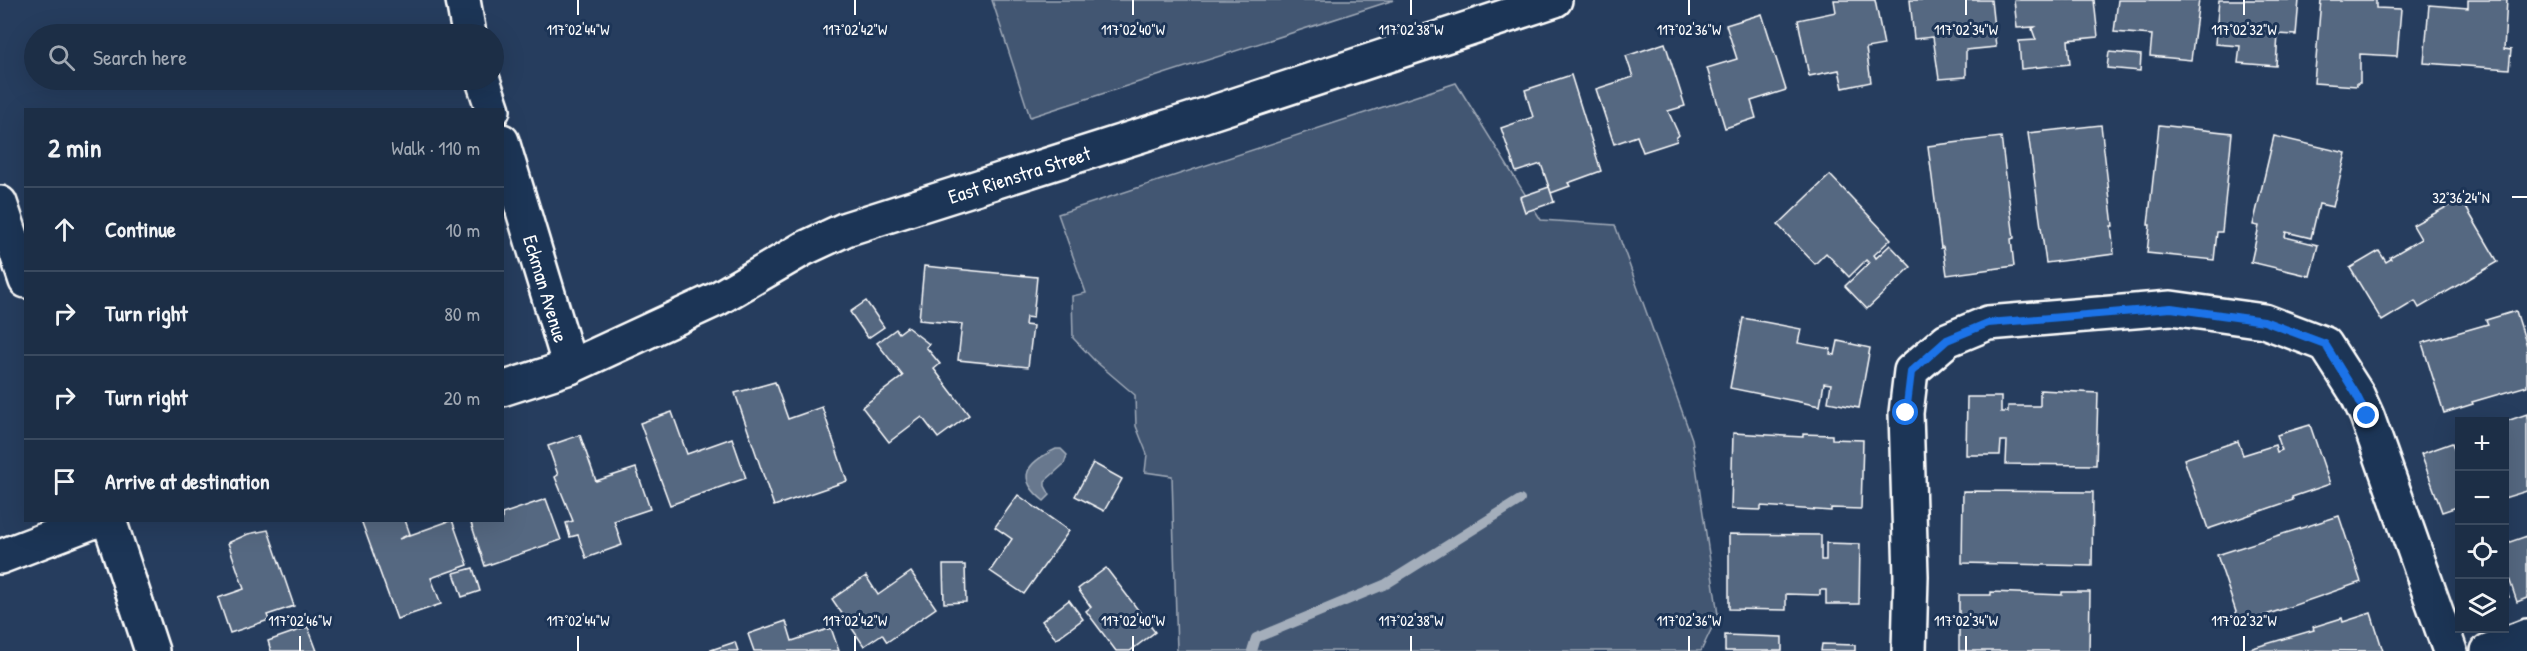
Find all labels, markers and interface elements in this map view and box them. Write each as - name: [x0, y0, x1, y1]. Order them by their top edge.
- text: 117°02'44"W: [546, 19, 610, 40]
- text: 117°02'42"W: [823, 19, 888, 40]
- text: 117°02'40"W: [1101, 19, 1166, 40]
- text: 117°02'38"W: [1379, 19, 1444, 40]
- text: 117°02'36"W: [1657, 19, 1722, 40]
- text: 117°02'34"W: [1934, 19, 1999, 40]
- text: 117°02'32"W: [2211, 19, 2278, 40]
- search box: [24, 24, 504, 90]
- icon: search: [45, 41, 78, 74]
- text: Search here: [93, 42, 187, 72]
- text: 2 min: [48, 130, 101, 165]
- text: Walk · 110 m: [391, 134, 480, 161]
- street label: East Rienstra Street: [945, 138, 1095, 209]
- text: 32°36'24"N: [2432, 187, 2490, 208]
- icon: ahead: [48, 213, 81, 246]
- text: Continue: [105, 214, 176, 244]
- text: 10 m: [446, 216, 480, 243]
- street label: Eckman Avenue: [517, 232, 575, 345]
- icon: right: [48, 297, 81, 330]
- text: Turn right: [105, 298, 188, 328]
- text: 80 m: [444, 300, 480, 327]
- icon: right: [48, 381, 81, 414]
- text: Turn right: [105, 382, 188, 412]
- text: 20 m: [443, 384, 480, 411]
- route start: [1892, 399, 1918, 425]
- route end: [2353, 402, 2379, 428]
- map controls: [2455, 417, 2509, 633]
- button: +: [2455, 417, 2509, 471]
- icon: arrive: [48, 465, 81, 498]
- text: Arrive at destination: [105, 466, 270, 496]
- button: −: [2455, 471, 2509, 525]
- button: locate: [2455, 525, 2509, 579]
- button: layers: [2455, 579, 2509, 633]
- text: 117°02'46"W: [268, 610, 332, 631]
- text: 117°02'44"W: [546, 610, 610, 631]
- text: 117°02'42"W: [823, 610, 888, 631]
- text: 117°02'40"W: [1101, 610, 1166, 631]
- text: 117°02'38"W: [1379, 610, 1444, 631]
- text: 117°02'36"W: [1657, 610, 1722, 631]
- text: 117°02'34"W: [1934, 610, 1999, 631]
- text: 117°02'32"W: [2211, 610, 2278, 631]

